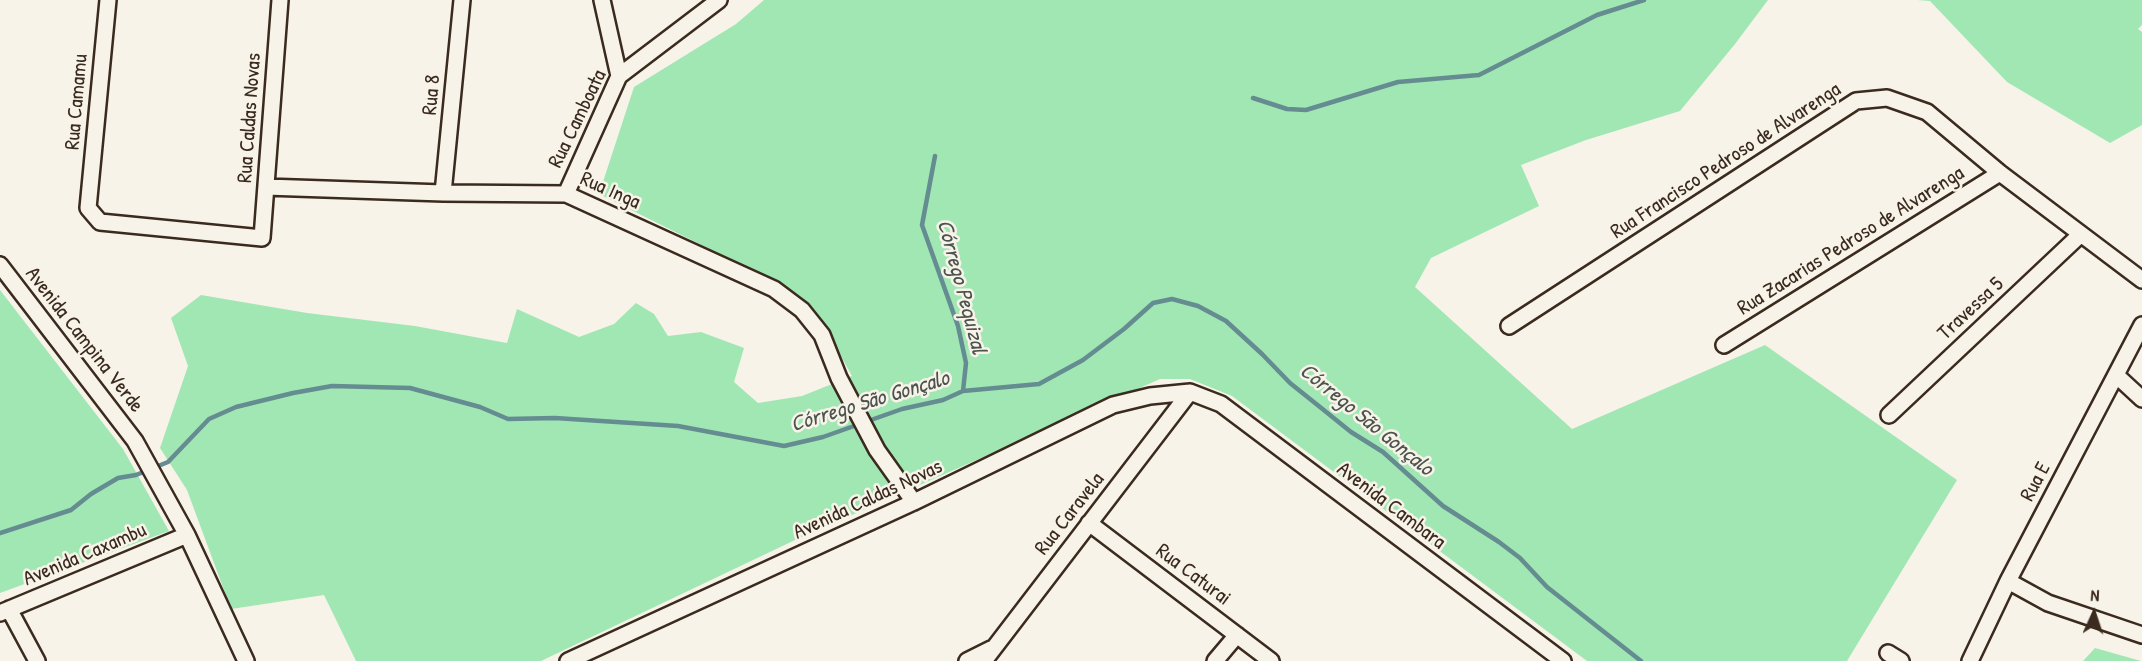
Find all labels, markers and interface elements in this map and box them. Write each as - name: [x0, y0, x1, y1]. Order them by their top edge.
- street label: Rua Caldas Novas: [233, 52, 267, 184]
- street label: Rua Camamu: [60, 53, 94, 151]
- street label: Rua Camboata: [543, 66, 613, 172]
- street label: Rua 8: [418, 74, 446, 116]
- street label: Rua Francisco Pedroso de Alvarenga: [1606, 77, 1846, 245]
- street label: Rua Zacarias Pedroso de Alvarenga: [1733, 161, 1969, 321]
- street label: Rua Inga: [576, 167, 644, 215]
- water label: Córrego Pequizal: [930, 217, 992, 357]
- street label: Avenida Campina Verde: [19, 262, 149, 418]
- street label: Travessa 5: [1933, 272, 2009, 346]
- water label: Córrego São Gonçalo: [1294, 358, 1438, 482]
- water label: Córrego São Gonçalo: [788, 365, 952, 439]
- street label: Avenida Caldas Novas: [790, 454, 946, 546]
- street label: Avenida Cambara: [1332, 457, 1450, 555]
- street label: Rua E: [2015, 458, 2057, 506]
- street label: Rua Caravela: [1030, 468, 1110, 560]
- street label: Avenida Caxambu: [20, 518, 150, 592]
- street label: Rua Caturai: [1151, 539, 1235, 611]
- north arrow: [2064, 583, 2124, 643]
- text: N: [2090, 584, 2100, 606]

